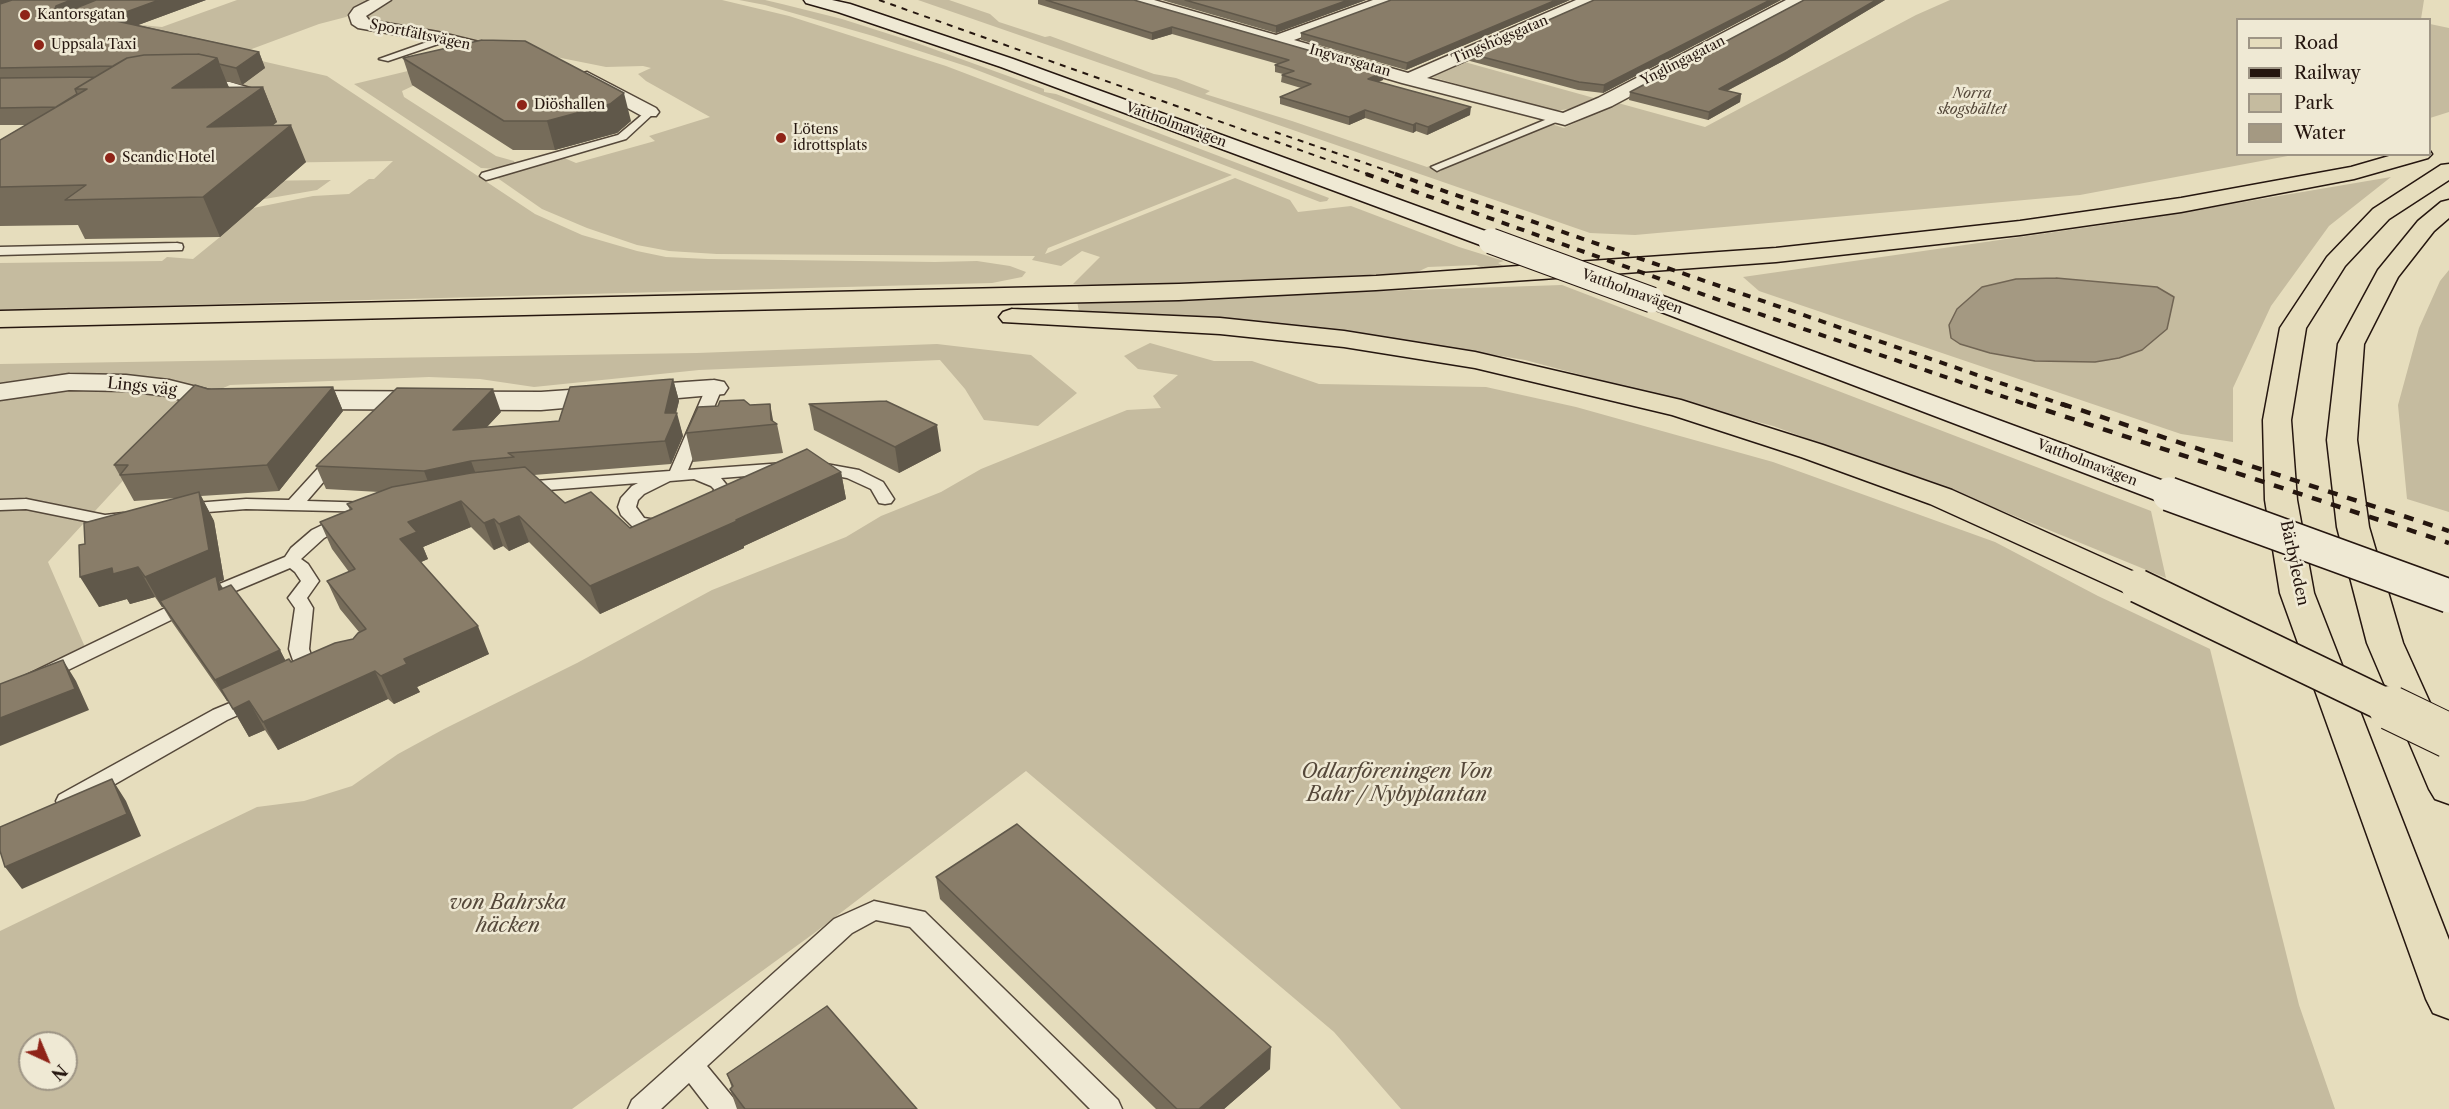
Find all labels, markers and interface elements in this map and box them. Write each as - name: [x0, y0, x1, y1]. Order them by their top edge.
- place label: Kantorsgatan: [37, 7, 125, 23]
- marker: Kantorsgatan: [18, 8, 32, 22]
- street label: Tingshögsgatan: [1449, 12, 1551, 68]
- street label: Sportfältsvägen: [368, 16, 472, 54]
- legend: [2236, 18, 2431, 156]
- text: Road: [2294, 32, 2339, 54]
- street label: Ynglingagatan: [1638, 33, 1728, 89]
- place label: Uppsala Taxi: [51, 37, 136, 53]
- marker: Uppsala Taxi: [32, 38, 46, 52]
- street label: Ingvarsgatan: [1307, 41, 1393, 81]
- text: Railway: [2294, 62, 2361, 84]
- park label: Norra skogsbältet: [1937, 86, 2007, 118]
- text: Park: [2294, 92, 2333, 114]
- place label: Diöshallen: [534, 97, 605, 113]
- marker: Diöshallen: [515, 98, 529, 112]
- street label: Vattholmavägen: [1123, 99, 1229, 151]
- place label: Lötens idrottsplats: [793, 122, 867, 154]
- text: Water: [2294, 122, 2346, 144]
- marker: Lötens idrottsplats: [774, 131, 788, 145]
- place label: Scandic Hotel: [122, 150, 215, 166]
- marker: Scandic Hotel: [103, 151, 117, 165]
- street label: Vattholmavägen: [1579, 266, 1685, 318]
- street label: Lings väg: [106, 374, 178, 400]
- street label: Vattholmavägen: [2034, 436, 2140, 490]
- street label: Bärbyleden: [2276, 519, 2312, 607]
- park label: Odlarföreningen Von Bahr / Nybyplantan: [1301, 760, 1493, 807]
- park label: von Bahrska häcken: [450, 891, 566, 938]
- north arrow: [18, 1031, 78, 1091]
- text: N: [47, 1060, 71, 1085]

